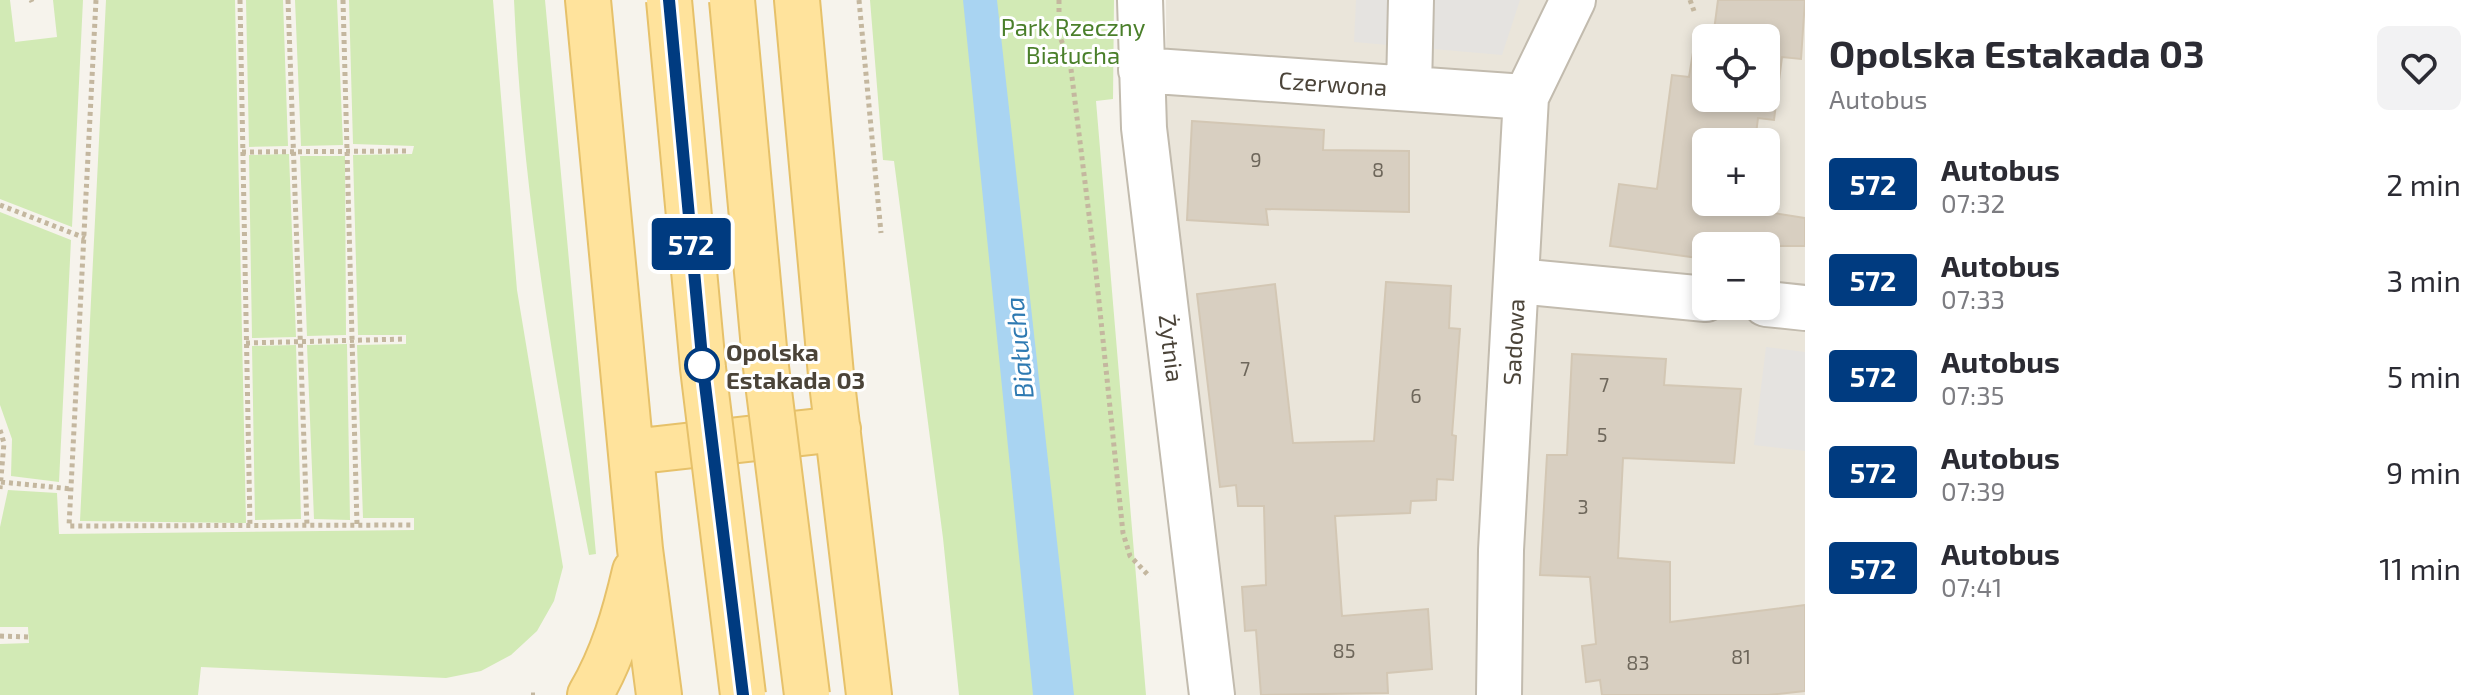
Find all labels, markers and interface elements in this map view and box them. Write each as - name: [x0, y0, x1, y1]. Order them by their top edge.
- park label: Park Rzeczny Białucha: [1001, 12, 1146, 69]
- map controls: [1692, 24, 1780, 320]
- button: locate: [1692, 24, 1780, 112]
- button: heart: [2377, 26, 2461, 110]
- text: Opolska Estakada 03: [1829, 30, 2204, 76]
- street label: Czerwona: [1278, 65, 1388, 101]
- text: Autobus: [1829, 83, 1928, 114]
- button: +: [1692, 128, 1780, 216]
- house number: 9: [1250, 147, 1262, 171]
- text: Autobus: [1941, 151, 2060, 187]
- house number: 8: [1372, 157, 1384, 181]
- text: 2 min: [2386, 166, 2461, 202]
- text: 572: [1850, 167, 1896, 201]
- text: 07:32: [1941, 187, 2005, 218]
- line badge: 572: [645, 218, 737, 270]
- text: 572: [668, 227, 714, 261]
- button: −: [1692, 232, 1780, 320]
- text: Autobus: [1941, 247, 2060, 283]
- text: 3 min: [2386, 262, 2461, 298]
- text: 572: [1850, 263, 1896, 297]
- text: 07:33: [1941, 283, 2005, 314]
- water label: Białucha: [997, 295, 1039, 401]
- street label: Sadowa: [1496, 298, 1530, 386]
- street label: Żytnia: [1153, 312, 1191, 384]
- place label: Opolska Estakada 03: [726, 337, 865, 394]
- text: Autobus: [1941, 343, 2060, 379]
- marker: Opolska Estakada 03: [685, 348, 719, 382]
- house number: 7: [1240, 356, 1250, 380]
- text: 5 min: [2387, 358, 2461, 394]
- text: 572: [1850, 359, 1896, 393]
- house number: 7: [1599, 372, 1609, 396]
- text: 07:35: [1941, 379, 2005, 410]
- house number: 6: [1410, 383, 1422, 407]
- house number: 5: [1597, 422, 1607, 446]
- text: Autobus: [1941, 439, 2060, 475]
- text: 9 min: [2386, 454, 2461, 490]
- text: 572: [1850, 455, 1896, 489]
- text: 07:39: [1941, 475, 2005, 506]
- house number: 3: [1577, 494, 1589, 518]
- text: Autobus: [1941, 535, 2060, 571]
- text: 11 min: [2379, 550, 2461, 586]
- text: 572: [1850, 551, 1896, 585]
- text: 07:41: [1941, 571, 2002, 602]
- house number: 85: [1333, 638, 1355, 662]
- house number: 81: [1731, 644, 1751, 668]
- house number: 83: [1626, 650, 1650, 674]

